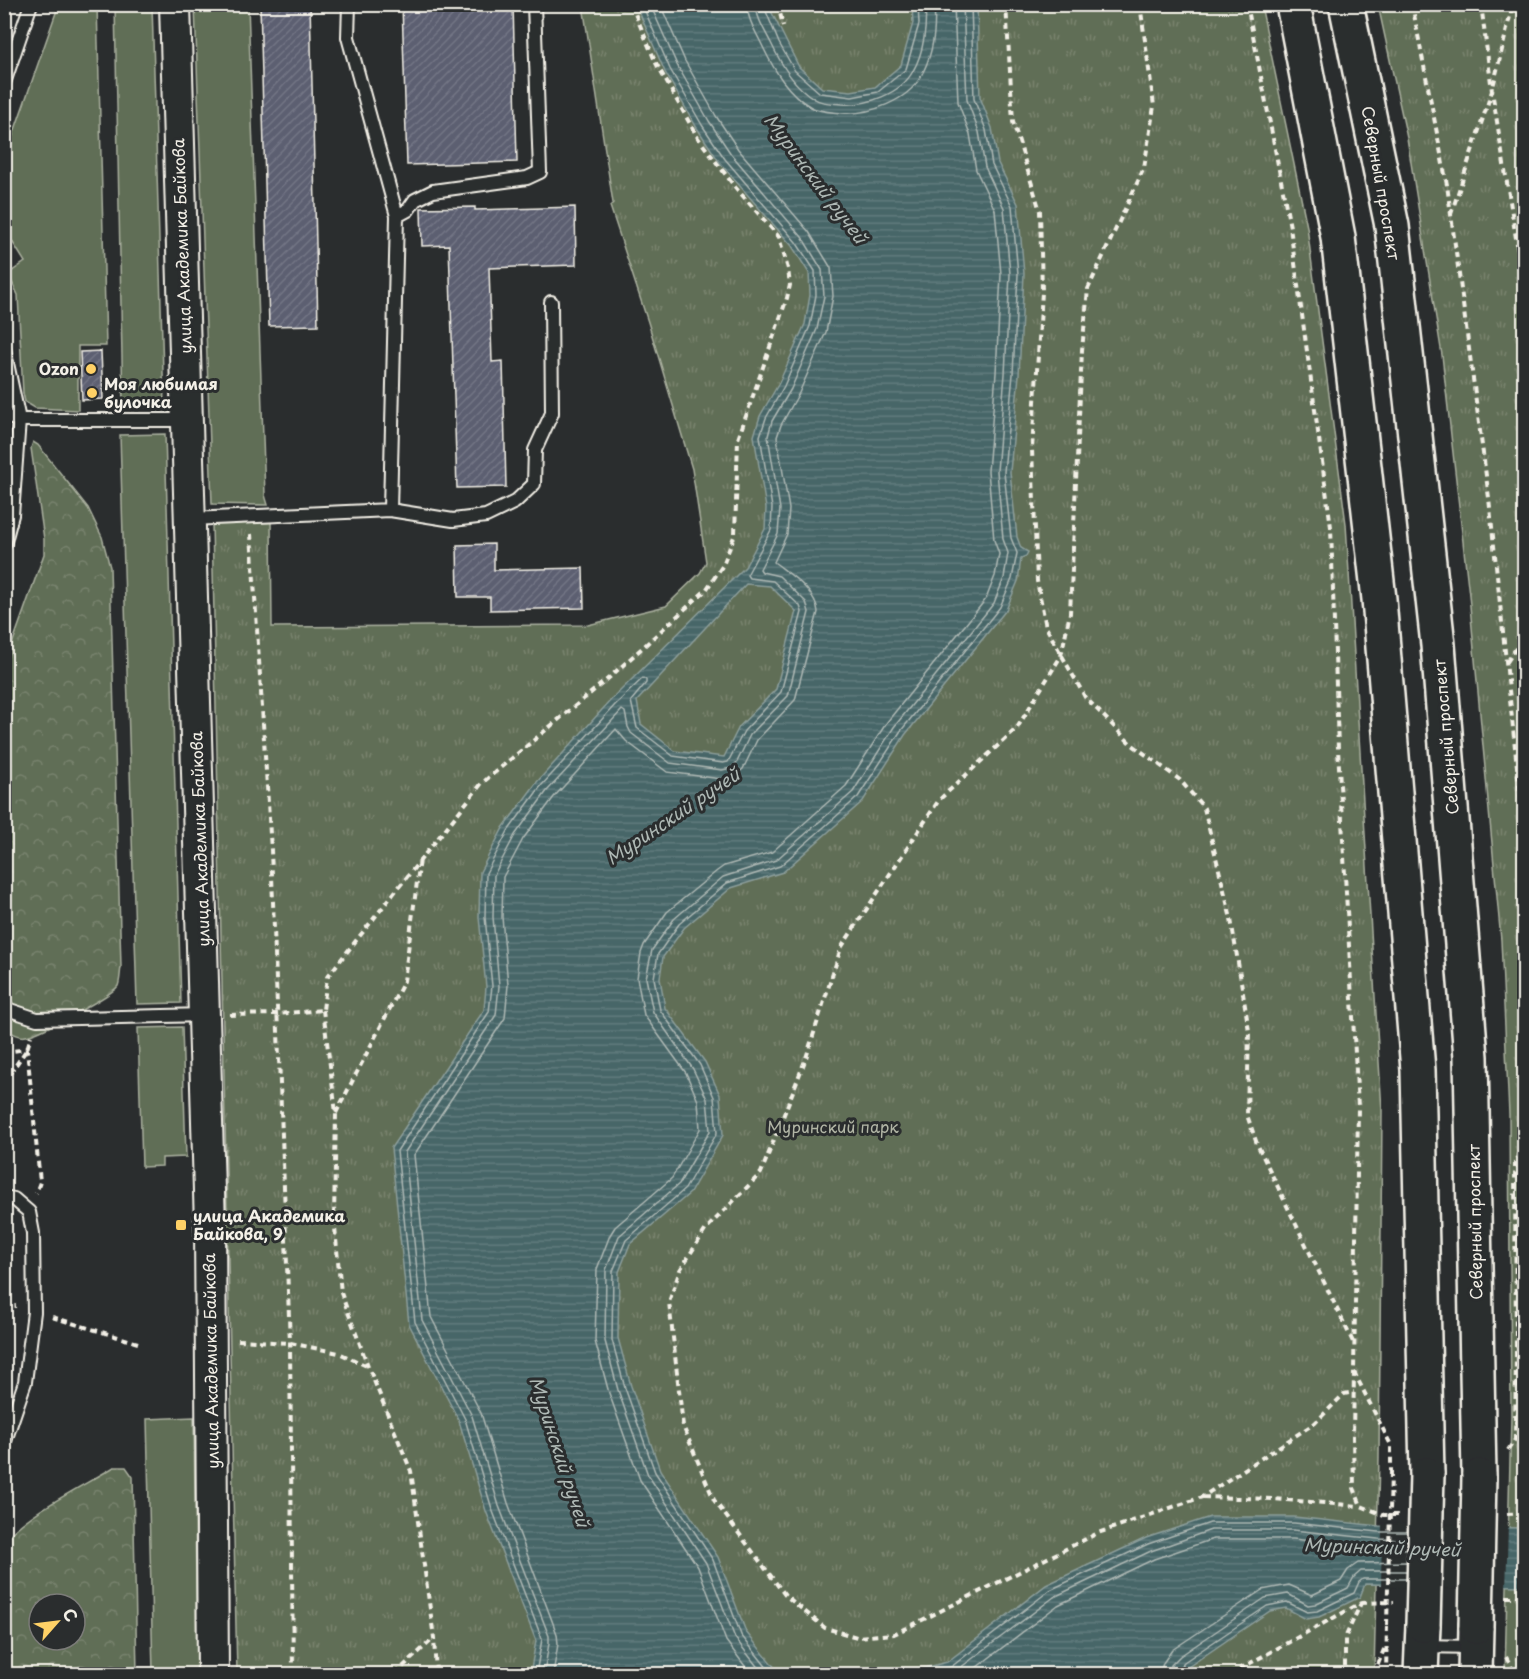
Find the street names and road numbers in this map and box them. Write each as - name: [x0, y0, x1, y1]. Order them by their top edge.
- street label: Северный проспект: [1357, 104, 1407, 262]
- street label: улица Академика Байкова: [165, 138, 197, 354]
- street label: Северный проспект: [1426, 658, 1464, 816]
- street label: улица Академика Байкова: [183, 731, 215, 947]
- street label: Северный проспект: [1461, 1144, 1487, 1300]
- street label: улица Академика Байкова: [196, 1253, 224, 1469]

